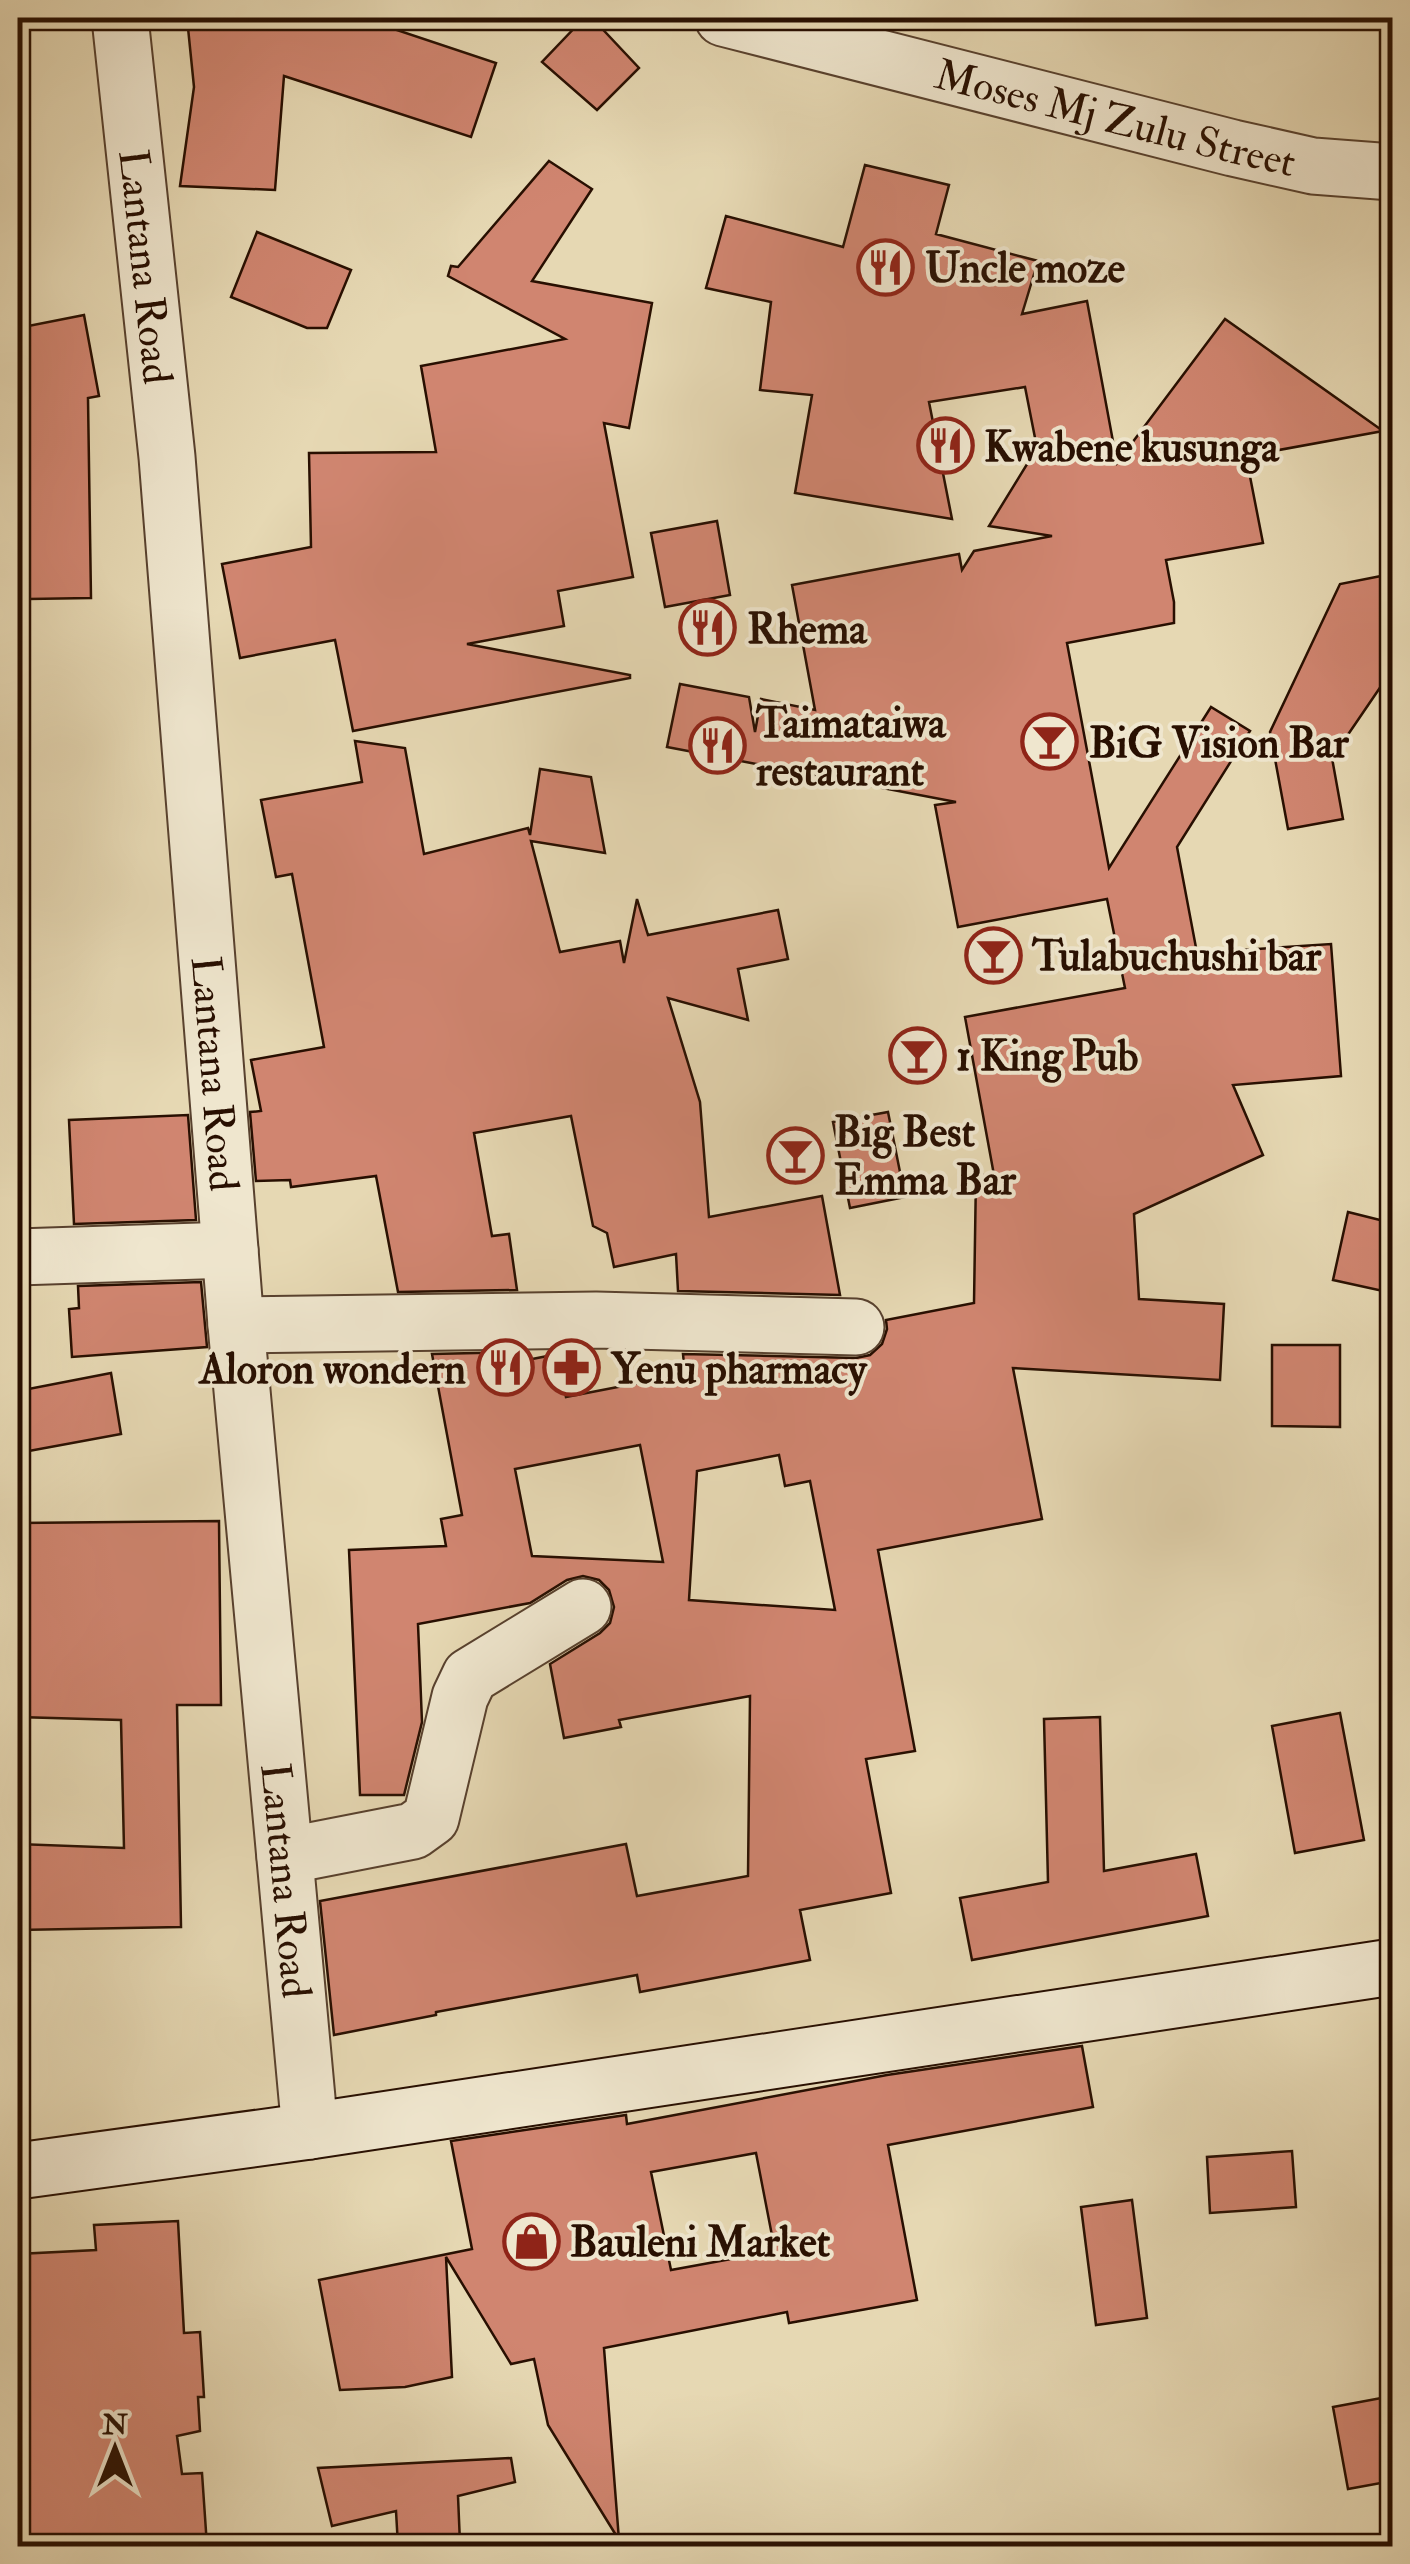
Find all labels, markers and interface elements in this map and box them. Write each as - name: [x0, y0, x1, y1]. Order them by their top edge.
- street label: Moses Mj Zulu Street: [929, 49, 1300, 189]
- street label: Lantana Road: [106, 147, 183, 387]
- restaurant icon: Uncle moze: [856, 237, 916, 297]
- place label: Uncle moze: [925, 243, 1126, 295]
- restaurant icon: Kwabene kusunga: [915, 416, 975, 476]
- place label: Kwabene kusunga: [984, 422, 1280, 474]
- restaurant icon: Rhema: [678, 598, 738, 658]
- place label: Rhema: [747, 604, 868, 656]
- place label: Taimataiwa restaurant: [755, 698, 947, 798]
- bar icon: BiG Vision Bar: [1020, 712, 1080, 772]
- restaurant icon: Taimataiwa restaurant: [687, 716, 747, 776]
- place label: BiG Vision Bar: [1089, 718, 1350, 770]
- bar icon: Tulabuchushi bar: [963, 925, 1023, 985]
- place label: Tulabuchushi bar: [1031, 931, 1322, 983]
- street label: Lantana Road: [179, 954, 249, 1194]
- bar icon: 1 King Pub: [887, 1025, 947, 1085]
- place label: 1 King Pub: [956, 1031, 1138, 1083]
- place label: Big Best Emma Bar: [834, 1107, 1017, 1207]
- bar icon: Big Best Emma Bar: [765, 1125, 825, 1185]
- restaurant icon: Aloron wondern: [475, 1338, 535, 1398]
- pharmacy icon: Yenu pharmacy: [542, 1338, 602, 1398]
- place label: Aloron wondern: [197, 1344, 466, 1396]
- place label: Yenu pharmacy: [610, 1344, 868, 1397]
- street label: Lantana Road: [248, 1761, 322, 2001]
- shop icon: Bauleni Market: [501, 2211, 561, 2271]
- place label: Bauleni Market: [570, 2217, 831, 2269]
- north arrow: [65, 2399, 165, 2499]
- text: N: [101, 2408, 128, 2443]

